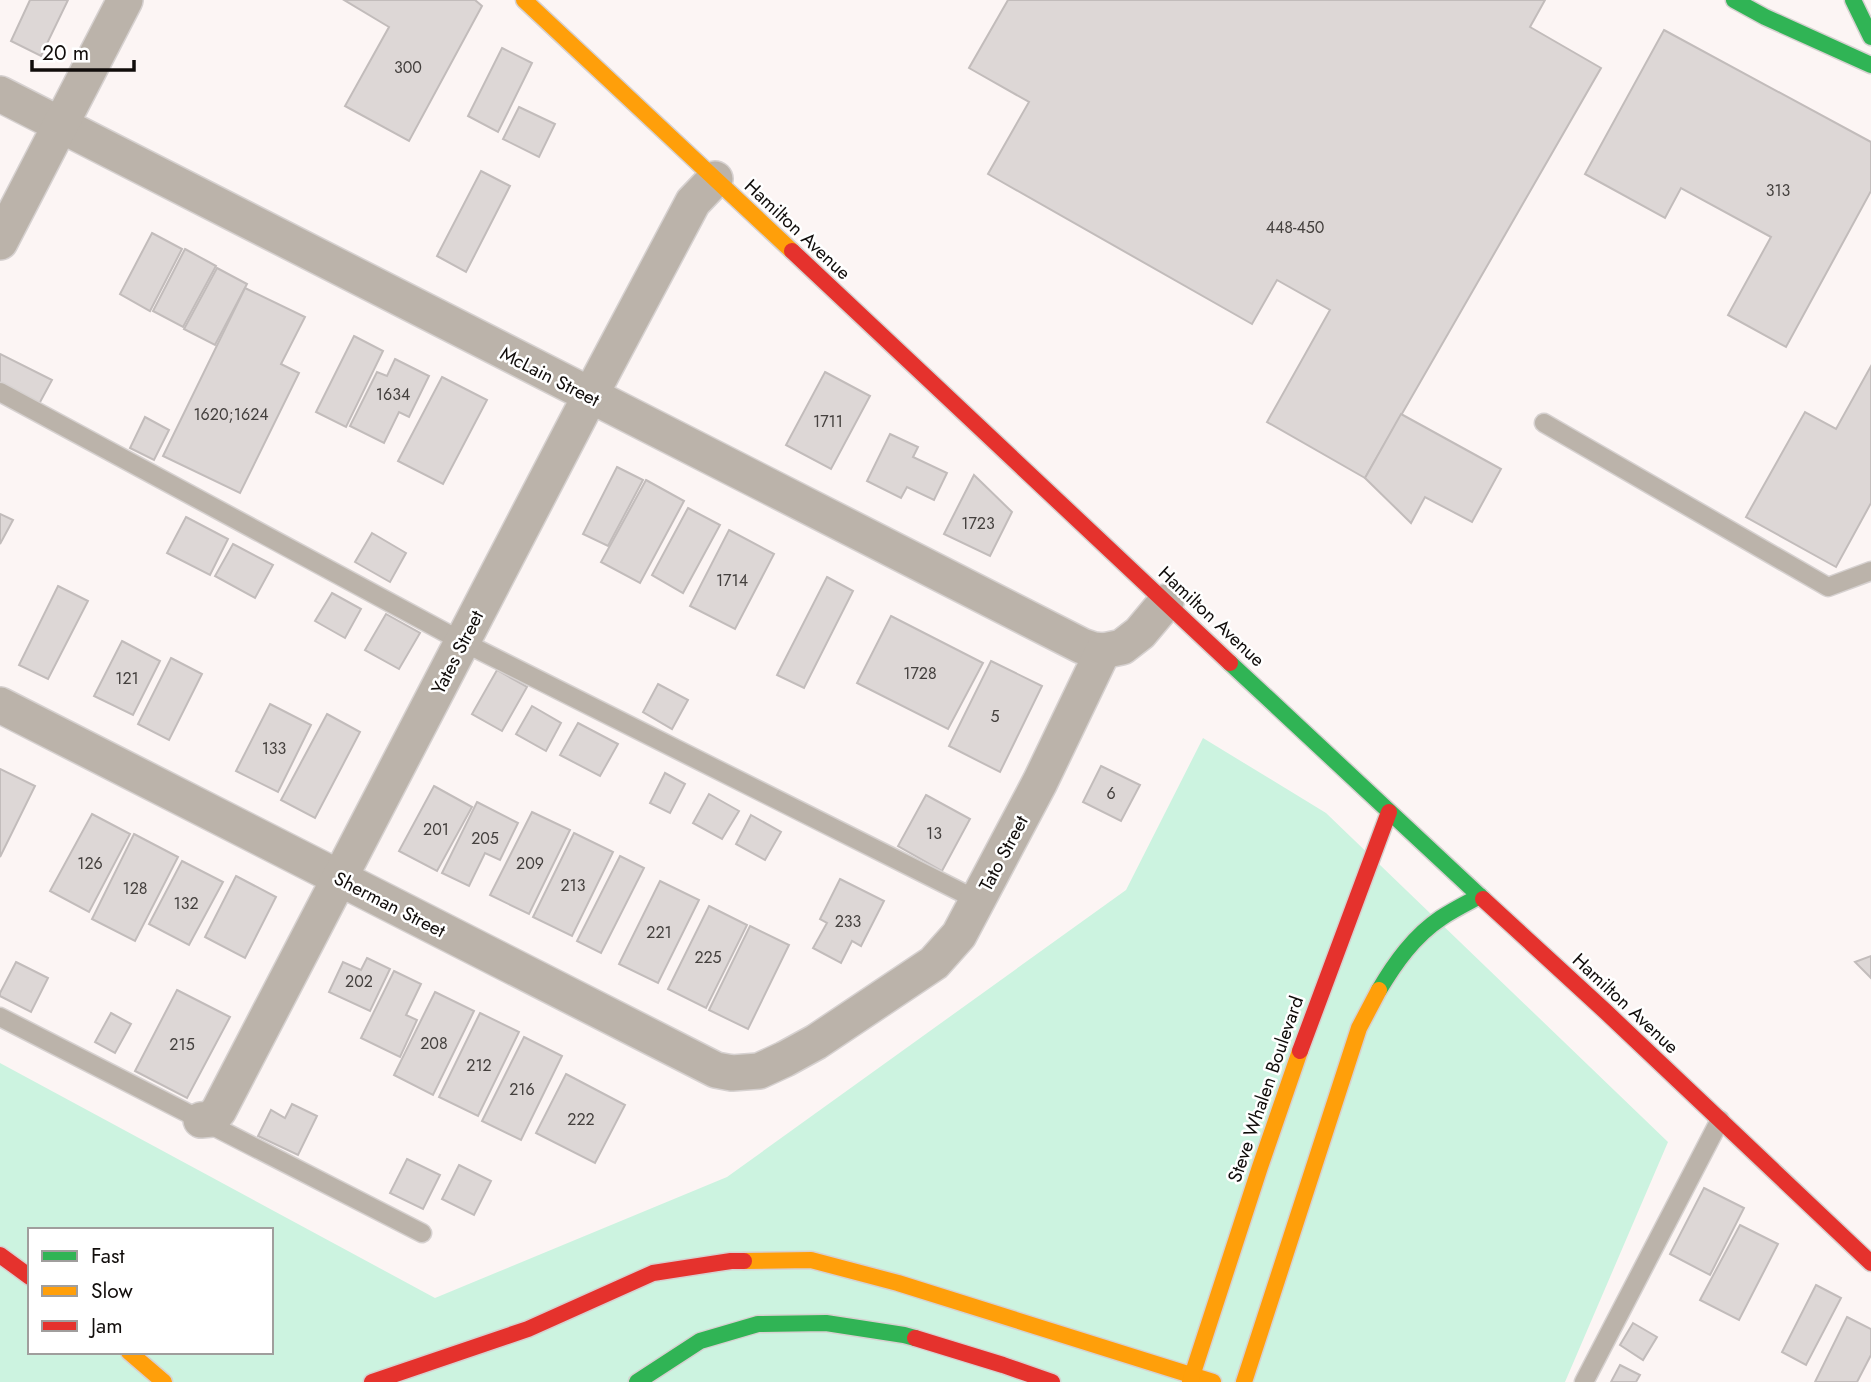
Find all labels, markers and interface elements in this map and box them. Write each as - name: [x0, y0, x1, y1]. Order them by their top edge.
- scale bar: [32, 28, 133, 72]
- text: 20 m: [42, 38, 89, 68]
- house number: 300: [394, 56, 422, 79]
- street label: Hamilton Avenue: [738, 173, 857, 286]
- house number: 313: [1766, 179, 1791, 202]
- house number: 448-450: [1266, 216, 1324, 239]
- street label: McLain Street: [495, 340, 604, 413]
- house number: 1634: [376, 383, 410, 406]
- house number: 1620;1624: [193, 403, 269, 426]
- house number: 1711: [813, 410, 843, 433]
- house number: 1723: [961, 512, 995, 535]
- street label: Hamilton Avenue: [1152, 560, 1271, 673]
- house number: 1714: [716, 569, 748, 592]
- street label: Yates Street: [425, 605, 490, 699]
- house number: 1728: [903, 662, 937, 685]
- house number: 121: [115, 667, 139, 690]
- house number: 5: [990, 705, 1000, 728]
- house number: 133: [262, 737, 287, 760]
- house number: 6: [1106, 782, 1116, 805]
- street label: Tato Street: [972, 810, 1035, 896]
- house number: 201: [423, 818, 449, 841]
- house number: 13: [926, 822, 942, 845]
- house number: 205: [471, 827, 499, 850]
- house number: 126: [77, 852, 103, 875]
- house number: 209: [516, 852, 544, 875]
- street label: Sherman Street: [329, 865, 450, 944]
- house number: 213: [560, 874, 586, 897]
- house number: 128: [122, 877, 148, 900]
- house number: 132: [173, 892, 199, 915]
- house number: 233: [835, 910, 862, 933]
- house number: 221: [646, 921, 672, 944]
- house number: 225: [694, 946, 722, 969]
- street label: Hamilton Avenue: [1566, 947, 1685, 1060]
- house number: 202: [345, 970, 373, 993]
- street label: Steve Whalen Boulevard: [1221, 992, 1310, 1186]
- house number: 208: [420, 1032, 448, 1055]
- house number: 215: [169, 1033, 195, 1056]
- house number: 212: [466, 1054, 492, 1077]
- house number: 216: [509, 1078, 535, 1101]
- house number: 222: [567, 1108, 595, 1131]
- legend: [28, 1228, 273, 1354]
- text: Fast: [91, 1241, 124, 1271]
- text: Slow: [91, 1276, 133, 1306]
- text: Jam: [88, 1311, 123, 1341]

